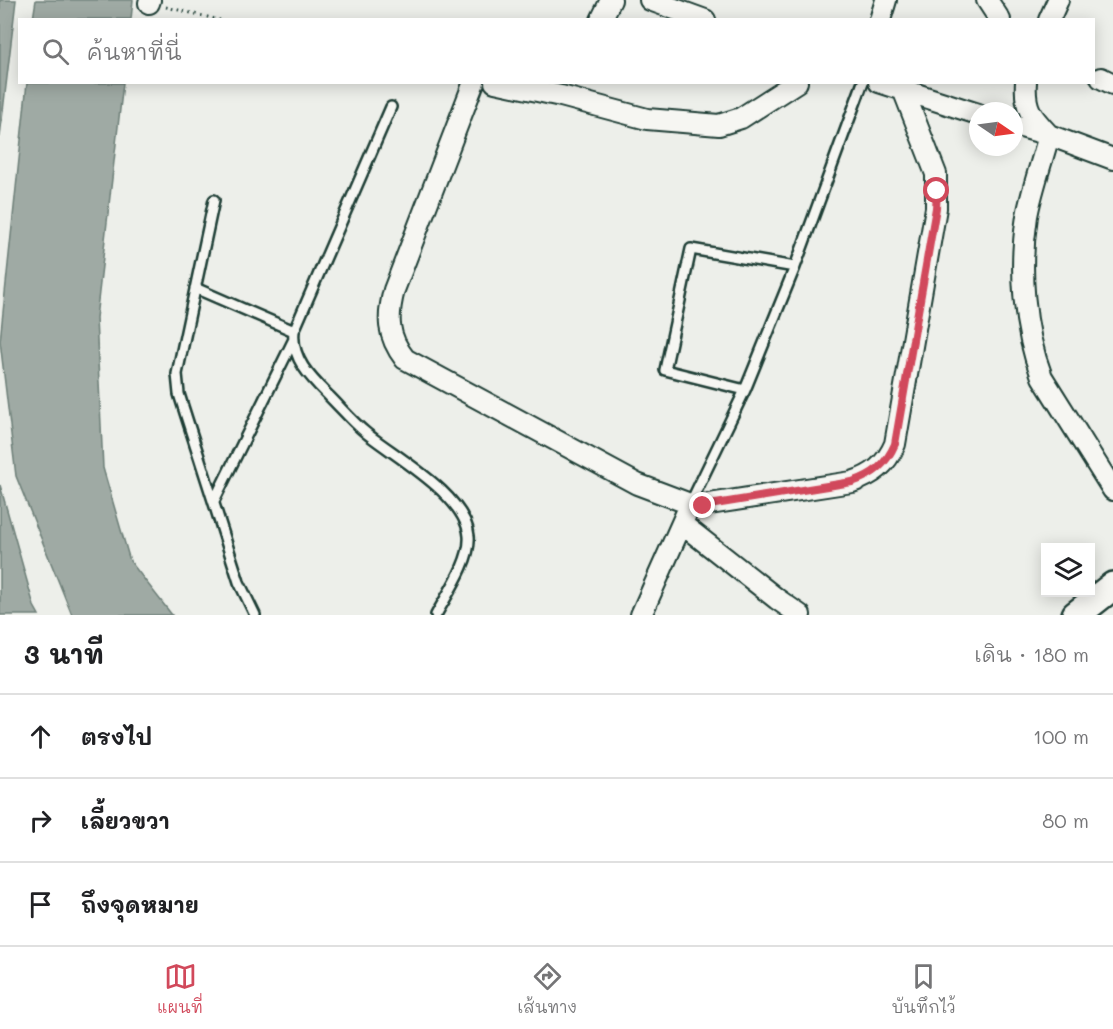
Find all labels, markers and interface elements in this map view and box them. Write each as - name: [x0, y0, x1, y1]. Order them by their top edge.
- search box: [18, 18, 1095, 84]
- icon: search: [39, 35, 72, 68]
- text: ค้นหาที่นี่: [87, 37, 182, 66]
- north arrow: [969, 102, 1023, 156]
- route start: [923, 177, 949, 203]
- route end: [689, 492, 715, 518]
- map controls: [1041, 543, 1095, 597]
- button: layers: [1041, 543, 1095, 597]
- text: 3 นาที: [24, 637, 104, 671]
- text: เดิน · 180 m: [975, 641, 1089, 667]
- icon: ahead: [24, 720, 57, 753]
- text: ตรงไป: [81, 722, 152, 751]
- text: 100 m: [1033, 723, 1089, 749]
- icon: right: [24, 804, 57, 837]
- text: เลี้ยวขวา: [81, 806, 170, 835]
- text: 80 m: [1042, 807, 1089, 833]
- icon: arrive: [24, 888, 57, 921]
- text: ถึงจุดหมาย: [81, 890, 199, 919]
- tab: แผนที่: [157, 960, 203, 1017]
- tab: เส้นทาง: [518, 960, 577, 1017]
- tab: บันทึกไว้: [891, 960, 956, 1017]

